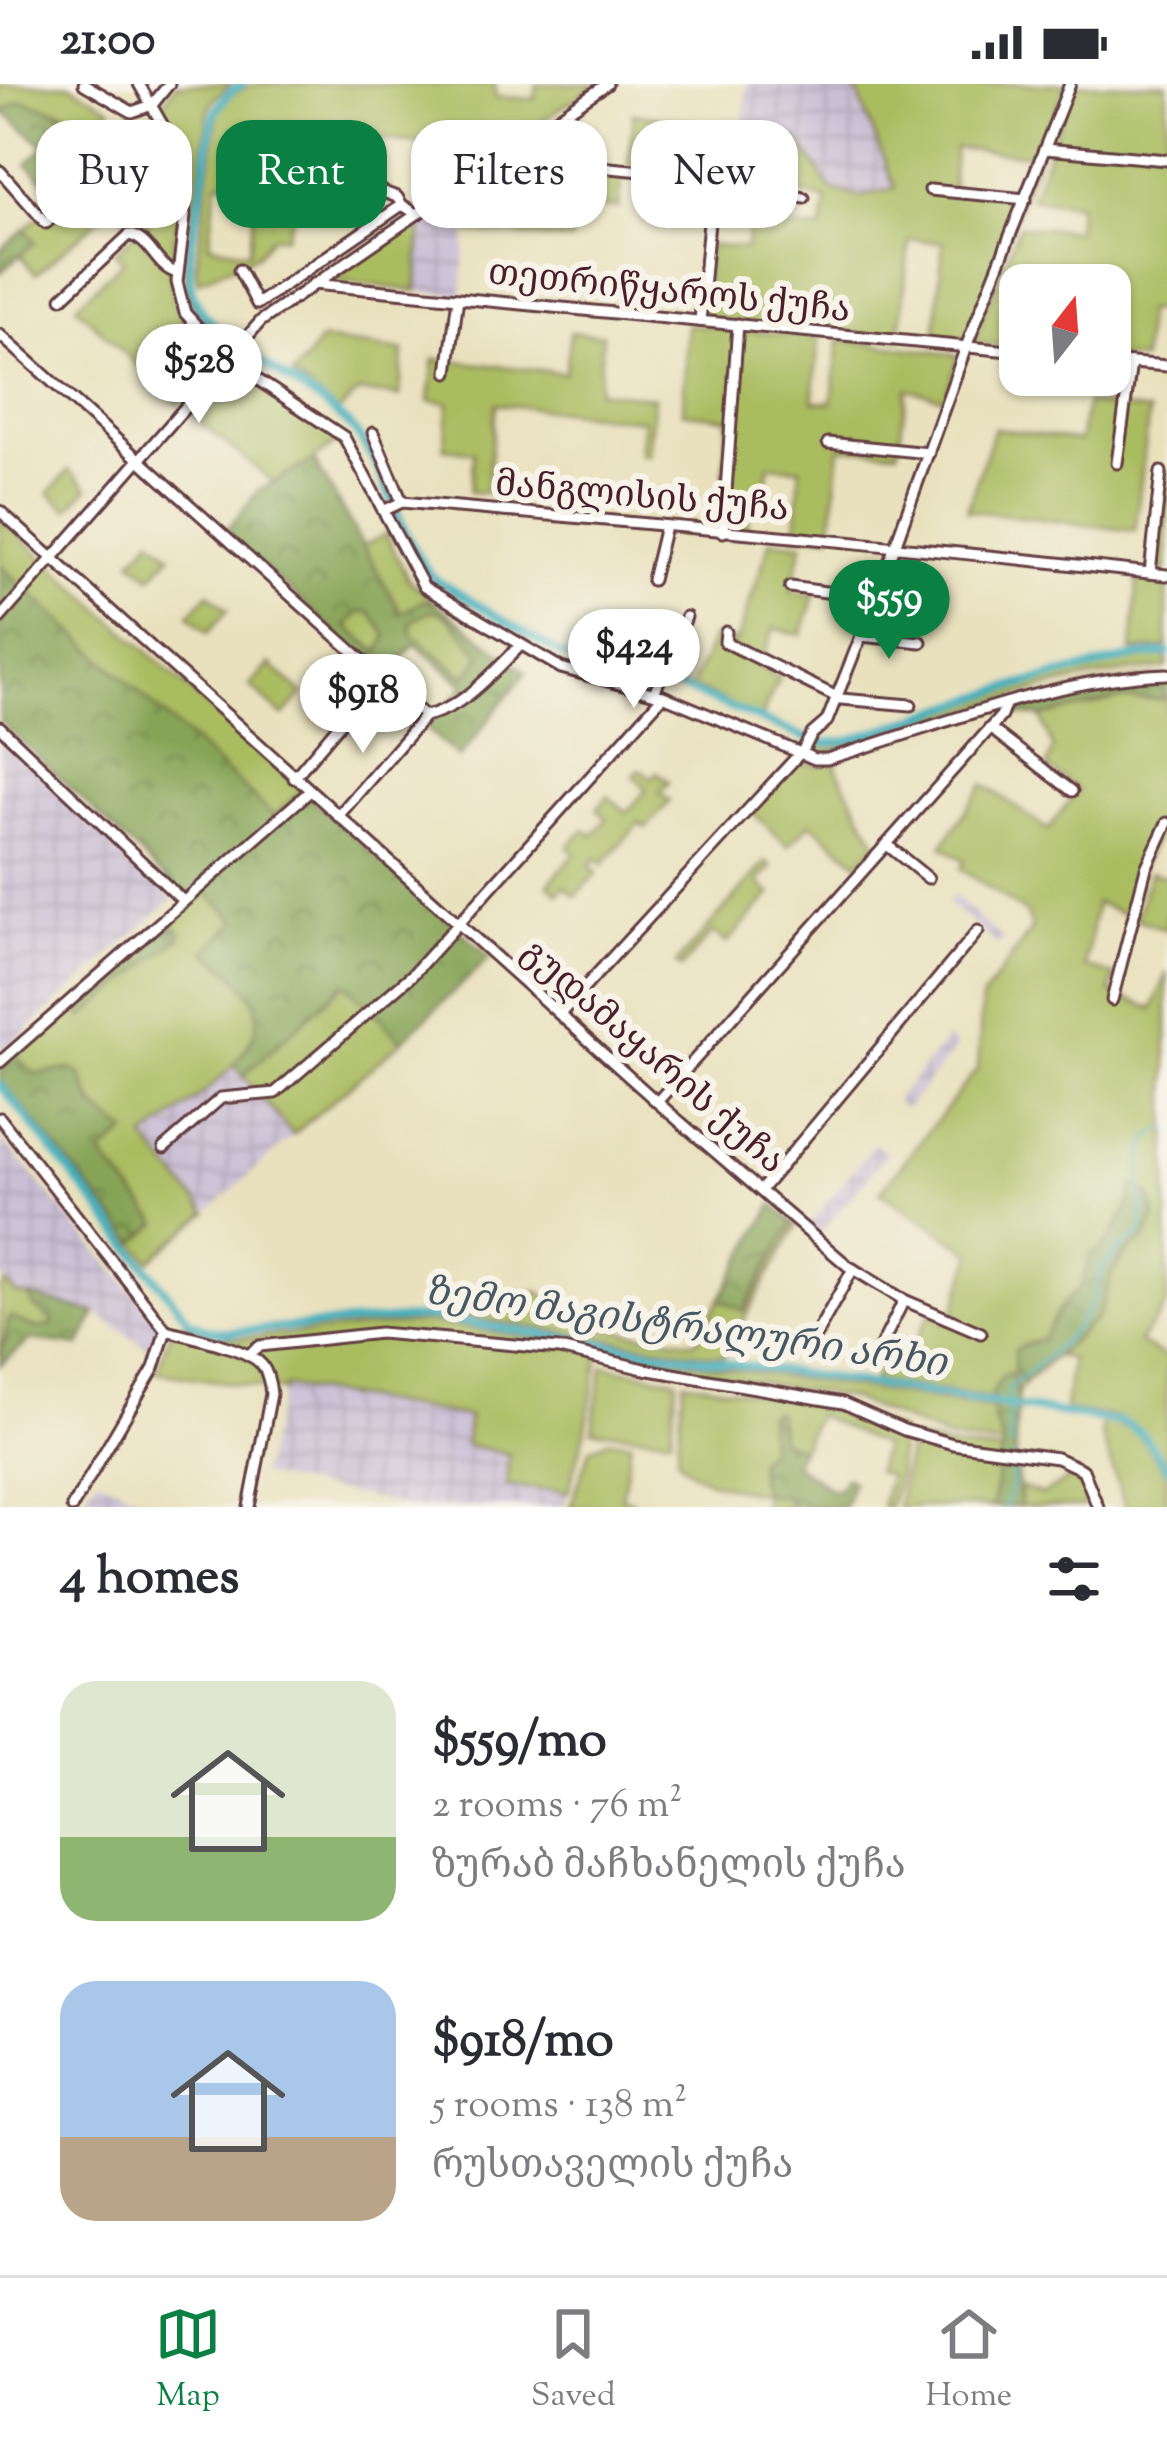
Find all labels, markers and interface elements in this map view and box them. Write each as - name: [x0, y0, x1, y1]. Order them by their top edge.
- text: 21:00: [60, 10, 155, 75]
- chip: Buy: [36, 120, 192, 228]
- chip: Rent: [216, 120, 387, 228]
- chip: Filters: [411, 120, 607, 228]
- chip: New: [631, 120, 798, 228]
- street label: თეთრიწყაროს ქუჩა: [485, 248, 853, 338]
- north arrow: [999, 264, 1131, 396]
- map controls: [999, 264, 1131, 396]
- pin: $528: [128, 324, 270, 426]
- text: $528: [163, 335, 235, 391]
- street label: მანგლისის ქუჩა: [493, 459, 791, 537]
- pin: $559: [818, 560, 960, 662]
- text: $559: [856, 571, 922, 627]
- pin: $424: [563, 609, 705, 711]
- text: $424: [595, 620, 673, 676]
- pin: $918: [292, 654, 434, 756]
- text: $918: [327, 665, 399, 721]
- street label: გუდამაყარის ქუჩა: [508, 928, 796, 1188]
- water label: ზემო მაგისტრალური არხი: [420, 1266, 952, 1395]
- text: 4 homes: [60, 1543, 239, 1616]
- icon: filters: [1041, 1546, 1107, 1612]
- text: $559/mo: [432, 1706, 607, 1779]
- icon: home: [156, 1729, 300, 1873]
- text: 2 rooms · 76 m²: [432, 1779, 683, 1835]
- text: ზურაბ მაჩხანელის ქუჩა: [432, 1840, 906, 1896]
- text: $918/mo: [432, 2006, 614, 2079]
- icon: home: [156, 2029, 300, 2173]
- text: 5 rooms · 138 m²: [432, 2079, 687, 2135]
- text: რუსთაველის ქუჩა: [432, 2140, 793, 2196]
- tab: Map: [155, 2301, 221, 2421]
- tab: Saved: [531, 2301, 616, 2421]
- tab: Home: [926, 2301, 1012, 2421]

